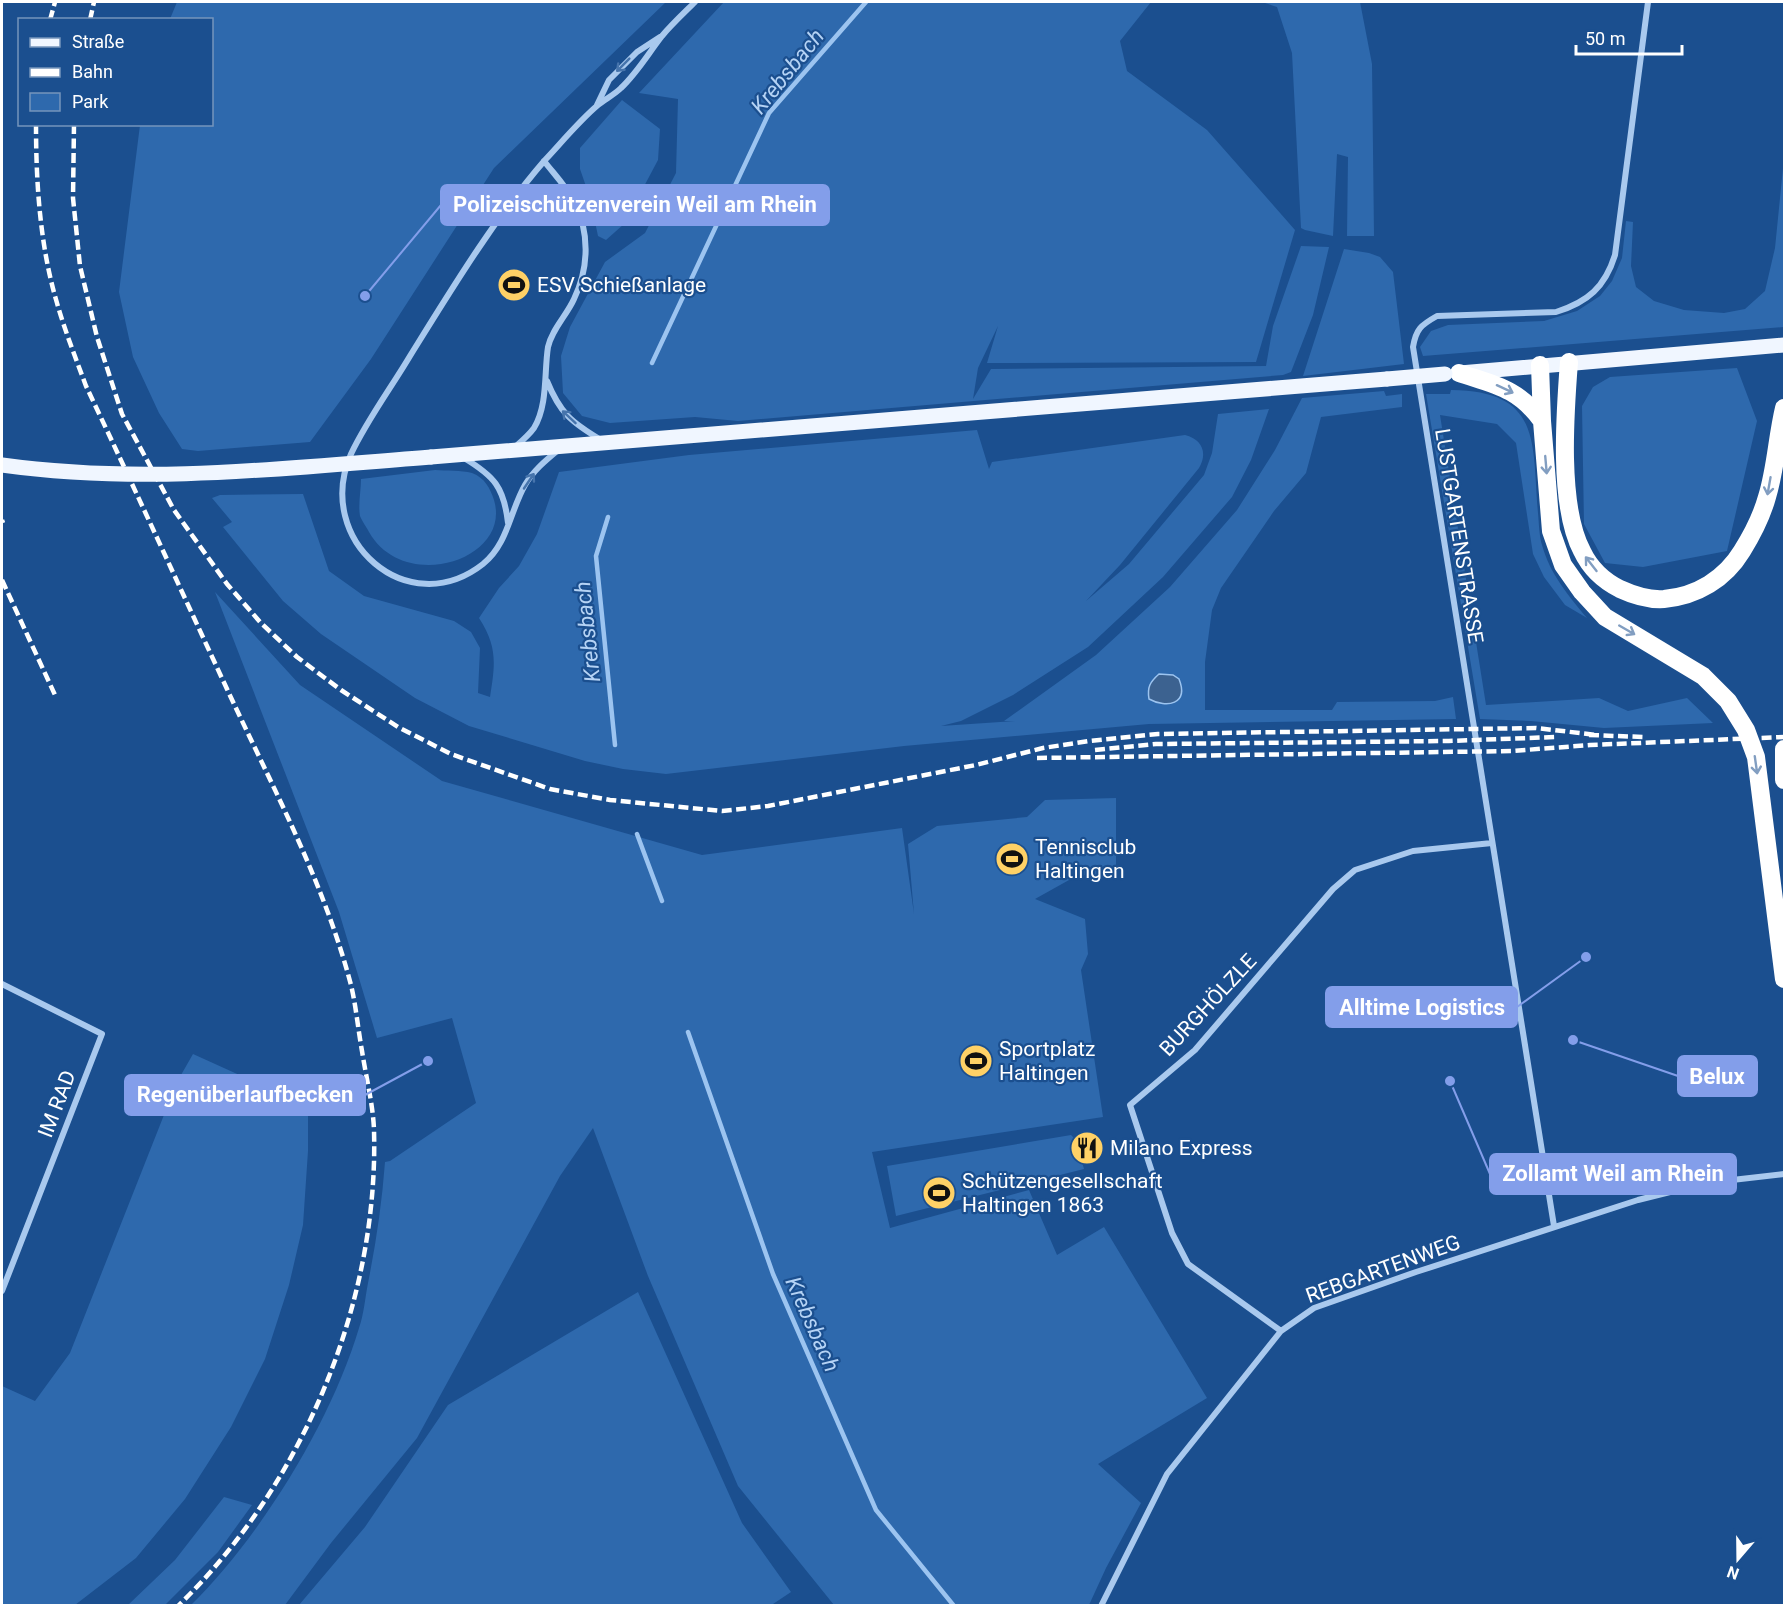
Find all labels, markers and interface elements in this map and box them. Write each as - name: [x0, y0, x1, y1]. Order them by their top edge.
- legend: [18, 18, 213, 126]
- scale bar: [1576, 18, 1682, 56]
- water label: Krebsbach: [746, 24, 829, 119]
- text: 50 m: [1585, 28, 1625, 49]
- text: Straße: [72, 31, 124, 52]
- one-way arrow: [616, 58, 631, 73]
- text: Bahn: [72, 61, 113, 82]
- text: Park: [72, 91, 109, 112]
- callout: Polizeischützenverein Weil am Rhein: [441, 185, 829, 225]
- text: Polizeischützenverein Weil am Rhein: [453, 192, 817, 217]
- sports icon: ESV Schießanlage: [496, 267, 532, 303]
- place label: ESV Schießanlage: [537, 273, 706, 297]
- one-way arrow: [1496, 384, 1514, 396]
- one-way arrow: [562, 410, 577, 424]
- street label: LUSTGARTENSTRASSE: [1430, 427, 1488, 645]
- one-way arrow: [1541, 454, 1552, 474]
- one-way arrow: [523, 473, 535, 489]
- one-way arrow: [1764, 475, 1775, 495]
- one-way arrow: [1584, 556, 1597, 572]
- water label: Krebsbach: [570, 580, 605, 684]
- one-way arrow: [1618, 624, 1635, 636]
- one-way arrow: [1751, 755, 1762, 775]
- place label: Tennisclub Haltingen: [1035, 835, 1136, 883]
- sports icon: Tennisclub Haltingen: [994, 841, 1030, 877]
- street label: BURGHÖLZLE: [1155, 949, 1261, 1061]
- callout: Alltime Logistics: [1326, 987, 1517, 1027]
- text: Alltime Logistics: [1339, 995, 1505, 1020]
- place label: Sportplatz Haltingen: [999, 1037, 1095, 1085]
- sports icon: Sportplatz Haltingen: [958, 1043, 994, 1079]
- callout: Belux: [1678, 1056, 1757, 1096]
- text: Belux: [1689, 1064, 1745, 1089]
- street label: IM RAD: [33, 1067, 81, 1141]
- callout: Regenüberlaufbecken: [125, 1075, 365, 1115]
- text: Regenüberlaufbecken: [137, 1082, 353, 1107]
- restaurant icon: Milano Express: [1069, 1130, 1105, 1166]
- place label: Milano Express: [1110, 1136, 1253, 1160]
- callout: Zollamt Weil am Rhein: [1490, 1154, 1736, 1194]
- text: Zollamt Weil am Rhein: [1502, 1161, 1724, 1186]
- place label: Schützengesellschaft Haltingen 1863: [962, 1169, 1163, 1217]
- sports icon: Schützengesellschaft Haltingen 1863: [921, 1175, 957, 1211]
- street label: REBGARTENWEG: [1303, 1230, 1463, 1308]
- water label: Krebsbach: [781, 1273, 845, 1376]
- north arrow: [1708, 1529, 1768, 1589]
- text: N: [1724, 1562, 1742, 1583]

